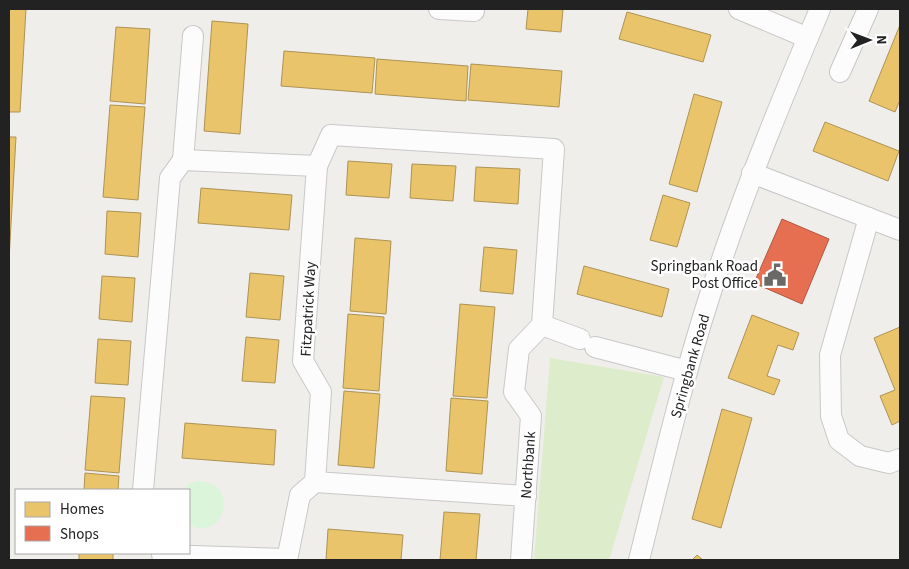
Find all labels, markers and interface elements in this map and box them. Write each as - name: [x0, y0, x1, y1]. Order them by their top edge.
- north arrow: [844, 15, 894, 65]
- text: N: [871, 35, 891, 45]
- place label: Springbank Road Post Office: [651, 256, 758, 294]
- street label: Fitzpatrick Way: [296, 261, 321, 357]
- public building icon: Springbank Road Post Office: [762, 262, 788, 288]
- street label: Springbank Road: [666, 312, 715, 421]
- street label: Northbank: [516, 430, 541, 499]
- legend: [15, 489, 190, 554]
- text: Homes: [60, 499, 104, 520]
- text: Shops: [60, 524, 99, 545]

